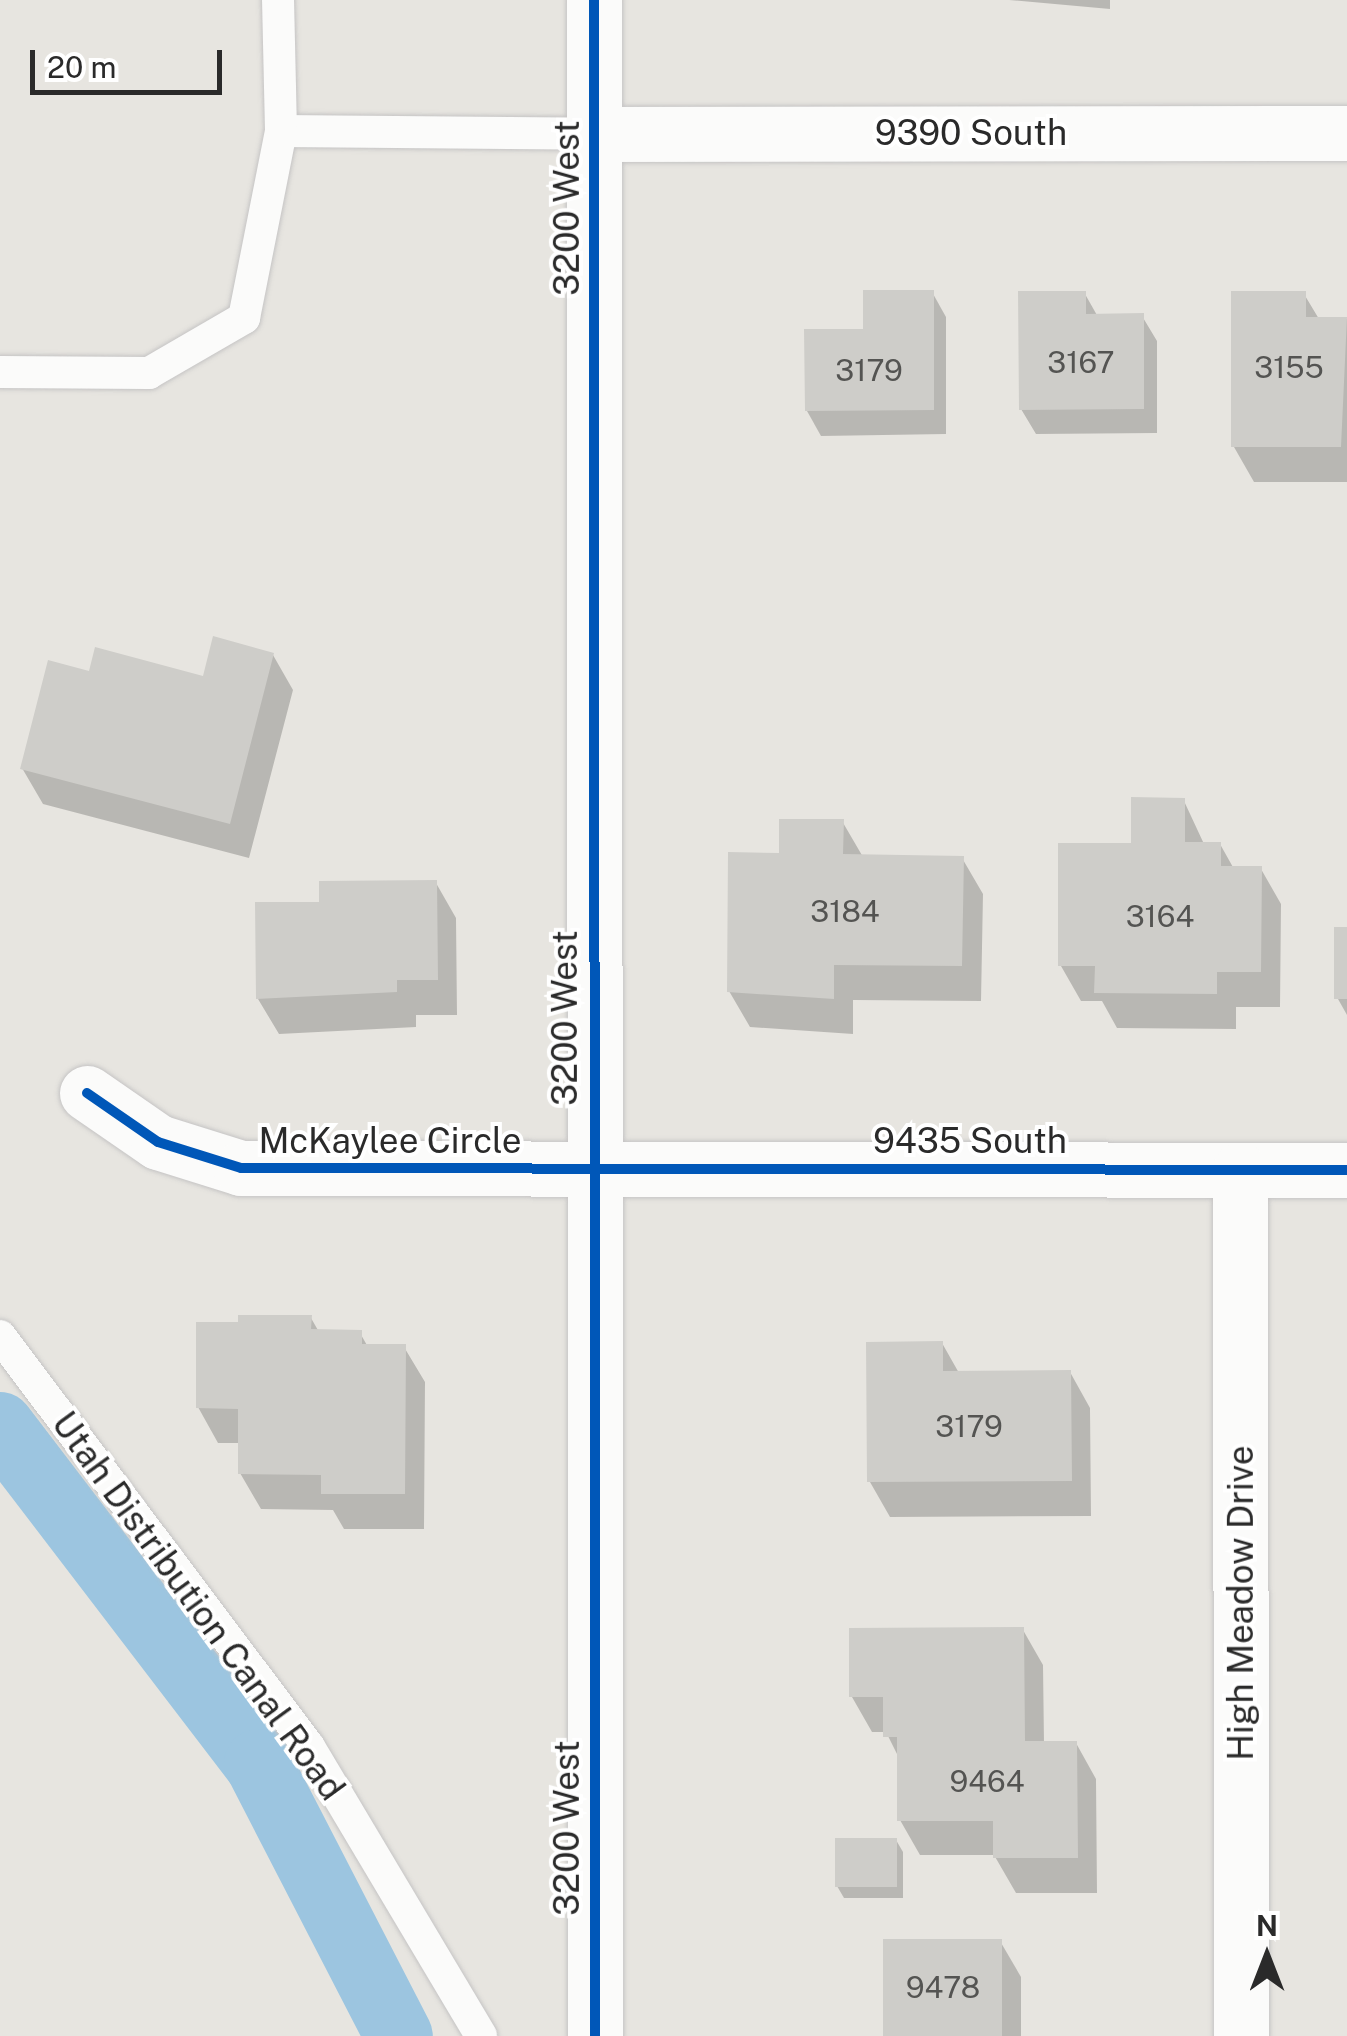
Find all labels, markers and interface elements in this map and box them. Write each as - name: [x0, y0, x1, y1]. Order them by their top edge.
- scale bar: [35, 30, 228, 92]
- text: 20 m: [47, 49, 116, 85]
- street label: 9390 South: [875, 112, 1067, 154]
- street label: 3200 West: [546, 120, 588, 296]
- house number: 3167: [1047, 344, 1115, 380]
- house number: 3155: [1254, 349, 1324, 385]
- house number: 3179: [835, 352, 903, 388]
- house number: 3184: [810, 893, 880, 929]
- house number: 3164: [1126, 898, 1194, 934]
- street label: 3200 West: [544, 930, 586, 1106]
- street label: McKaylee Circle: [258, 1120, 522, 1162]
- street label: 9435 South: [873, 1120, 1067, 1162]
- street label: Utah Distribution Canal Road: [43, 1404, 353, 1808]
- house number: 3179: [935, 1408, 1003, 1444]
- street label: High Meadow Drive: [1220, 1445, 1262, 1761]
- street label: 3200 West: [546, 1740, 588, 1916]
- house number: 9464: [949, 1763, 1025, 1799]
- north arrow: [1217, 1906, 1317, 2006]
- text: N: [1256, 1909, 1278, 1942]
- house number: 9478: [906, 1969, 980, 2005]

